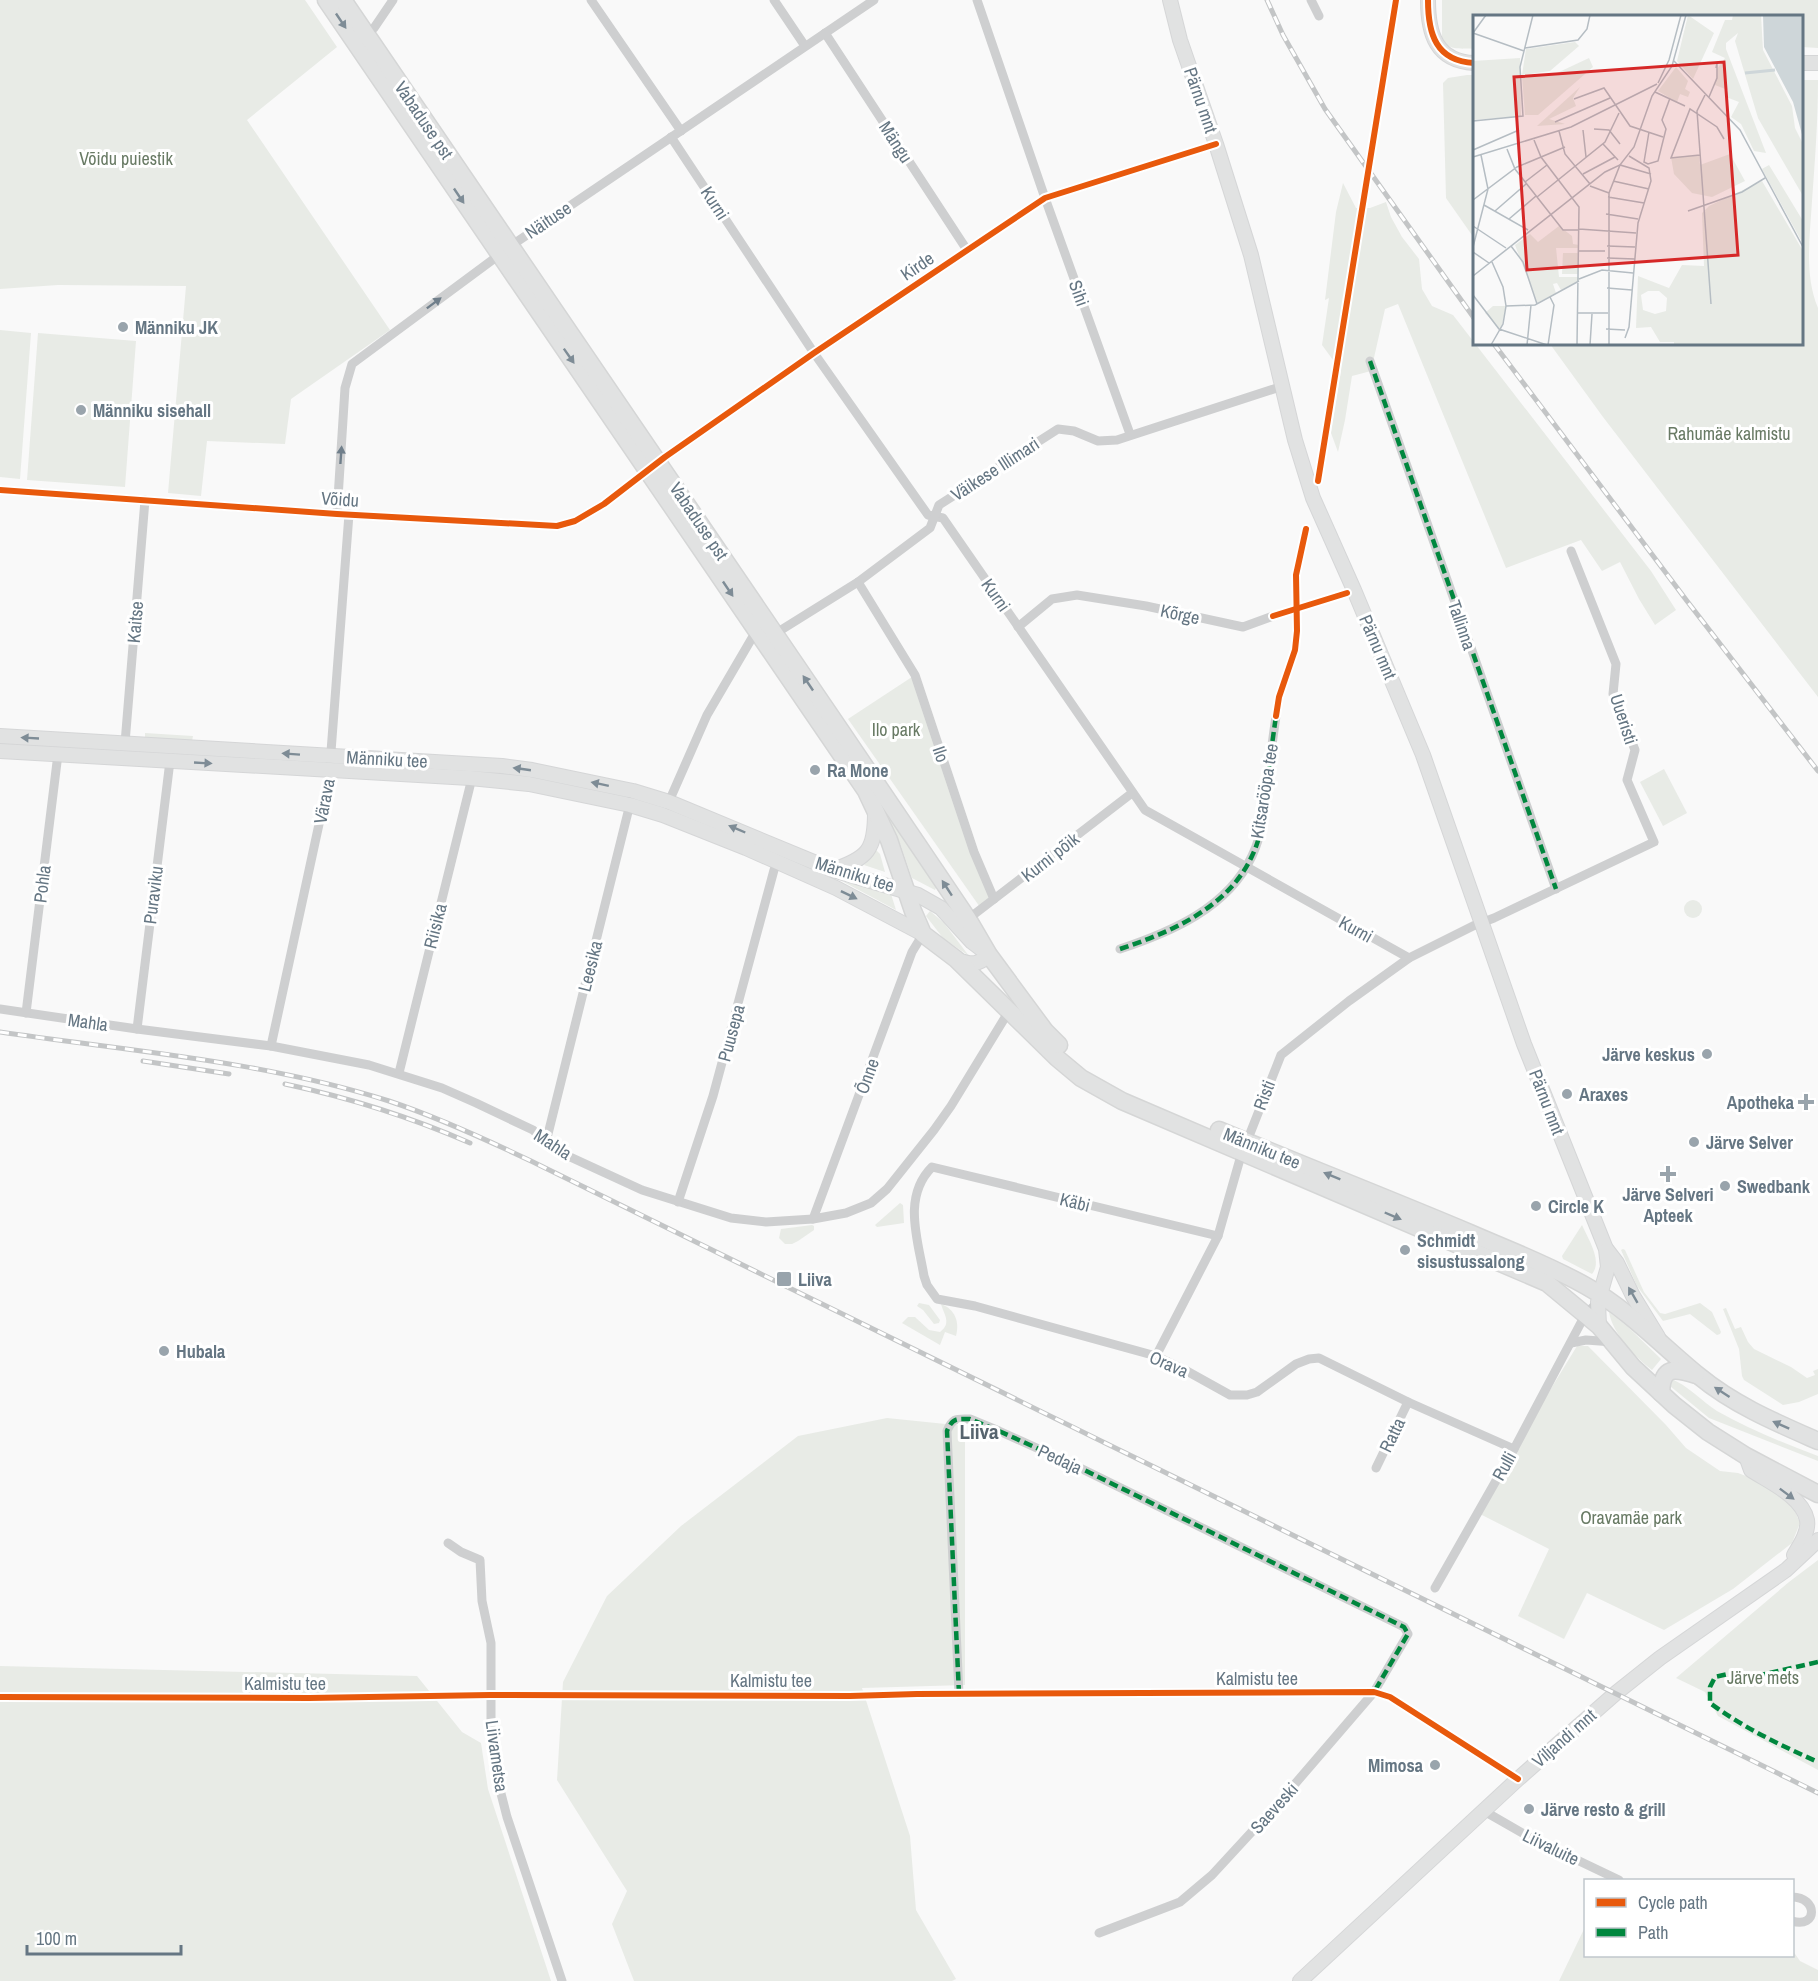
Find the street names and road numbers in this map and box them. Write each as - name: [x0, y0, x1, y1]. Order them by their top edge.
- street label: Pärnu mnt: [1178, 64, 1224, 136]
- street label: Vabaduse pst: [389, 76, 459, 164]
- street label: Mängu: [873, 116, 919, 168]
- street label: Kurni: [695, 181, 735, 225]
- street label: Näituse: [520, 195, 576, 245]
- street label: Kirde: [895, 246, 939, 286]
- street label: Sihi: [1063, 276, 1095, 310]
- street label: Väikese Illimari: [946, 431, 1044, 507]
- street label: Vabaduse pst: [664, 477, 734, 565]
- street label: Võidu: [320, 485, 360, 513]
- street label: Kurni: [976, 573, 1016, 617]
- street label: Tallinna: [1442, 597, 1482, 653]
- street label: Kõrge: [1158, 598, 1202, 630]
- street label: Kaitse: [121, 600, 149, 644]
- street label: Pärnu mnt: [1353, 611, 1403, 683]
- street label: Uueristi: [1604, 691, 1644, 747]
- street label: Kitsarööpa tee: [1244, 742, 1284, 840]
- street label: Ilo: [927, 743, 955, 765]
- street label: Männiku tee: [346, 744, 428, 774]
- street label: Värava: [307, 776, 341, 826]
- street label: Kurni põik: [1016, 826, 1085, 888]
- street label: Männiku tee: [813, 850, 897, 898]
- street label: Pohla: [27, 864, 57, 904]
- street label: Puraviku: [137, 865, 169, 925]
- street label: Riisika: [417, 901, 453, 951]
- street label: Kurni: [1335, 910, 1377, 948]
- street label: Leesika: [572, 938, 608, 994]
- street label: Puusepa: [711, 1002, 751, 1064]
- street label: Mahla: [66, 1007, 110, 1037]
- street label: Õnne: [849, 1055, 885, 1097]
- street label: Pärnu mnt: [1523, 1066, 1571, 1138]
- street label: Risti: [1247, 1076, 1281, 1114]
- street label: Männiku tee: [1220, 1121, 1304, 1175]
- street label: Mahla: [529, 1123, 577, 1165]
- street label: Käbi: [1057, 1186, 1093, 1218]
- street label: Orava: [1146, 1344, 1192, 1384]
- street label: Ratta: [1373, 1414, 1411, 1456]
- street label: Pedaja: [1034, 1438, 1086, 1480]
- street label: Rulli: [1486, 1447, 1522, 1485]
- street label: Kalmistu tee: [1216, 1666, 1298, 1691]
- street label: Kalmistu tee: [730, 1668, 812, 1693]
- street label: Kalmistu tee: [244, 1671, 326, 1696]
- street label: Viljandi mnt: [1526, 1703, 1602, 1773]
- street label: Liivametsa: [480, 1719, 514, 1793]
- street label: Saeveski: [1244, 1777, 1304, 1839]
- street label: Liivaluite: [1519, 1823, 1583, 1871]

